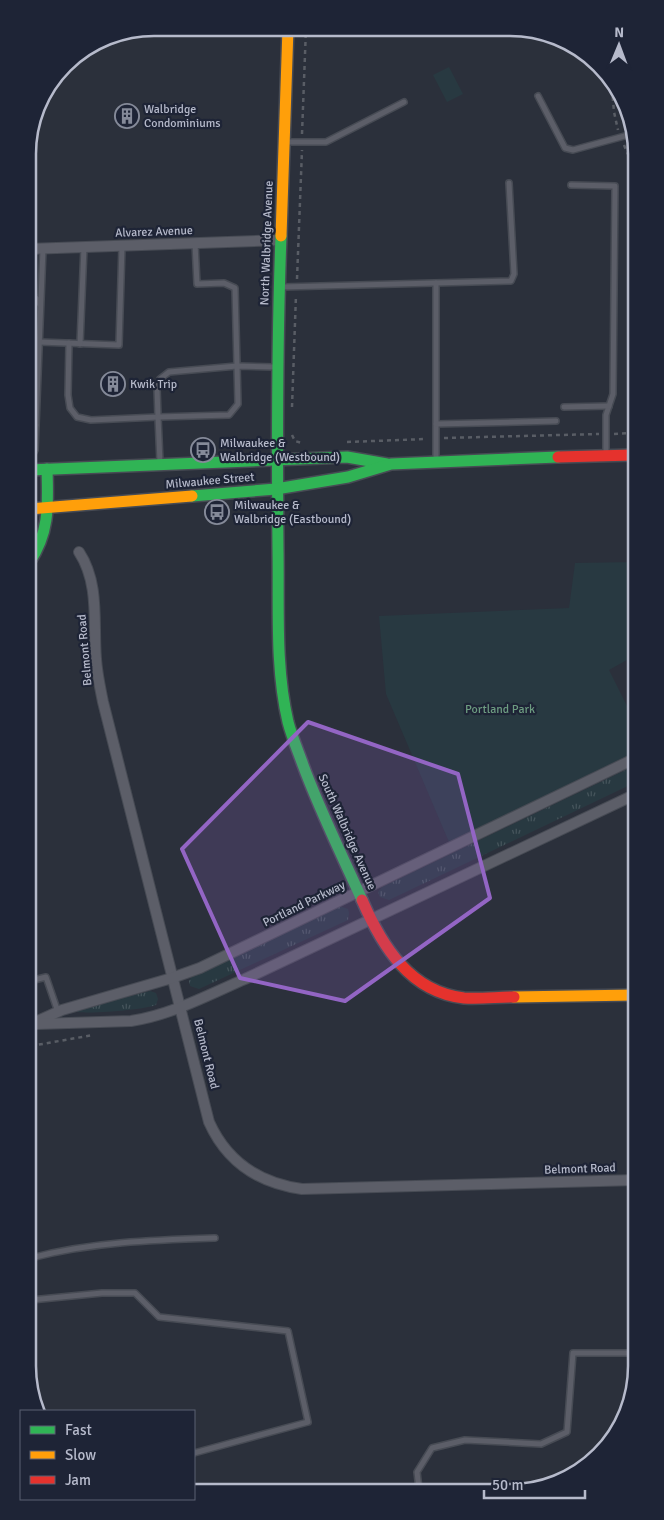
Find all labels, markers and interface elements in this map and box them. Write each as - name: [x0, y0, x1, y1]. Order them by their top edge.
- north arrow: [594, 20, 644, 70]
- text: N: [614, 24, 624, 41]
- place label: Walbridge Condominiums: [144, 102, 221, 131]
- building icon: Walbridge Condominiums: [114, 103, 140, 129]
- street label: North Walbridge Avenue: [257, 180, 277, 306]
- street label: Alvarez Avenue: [115, 223, 193, 241]
- building icon: Kwik Trip: [100, 371, 126, 397]
- place label: Kwik Trip: [130, 377, 177, 392]
- place label: Milwaukee & Walbridge (Westbound): [220, 436, 340, 465]
- bus stop icon: Milwaukee & Walbridge (Westbound): [190, 437, 216, 463]
- street label: Milwaukee Street: [165, 470, 255, 492]
- place label: Milwaukee & Walbridge (Eastbound): [234, 498, 351, 527]
- bus stop icon: Milwaukee & Walbridge (Eastbound): [204, 499, 230, 525]
- street label: Belmont Road: [74, 614, 96, 686]
- park label: Portland Park: [465, 702, 535, 717]
- street label: South Walbridge Avenue: [315, 772, 379, 892]
- street label: Portland Parkway: [260, 877, 348, 930]
- street label: Belmont Road: [190, 1017, 222, 1091]
- street label: Belmont Road: [544, 1160, 616, 1178]
- legend: [20, 1410, 195, 1500]
- text: Fast: [65, 1421, 92, 1439]
- text: Slow: [65, 1446, 96, 1464]
- scale bar: [484, 1468, 585, 1500]
- text: Jam: [65, 1471, 91, 1489]
- text: 50 m: [492, 1476, 523, 1494]

